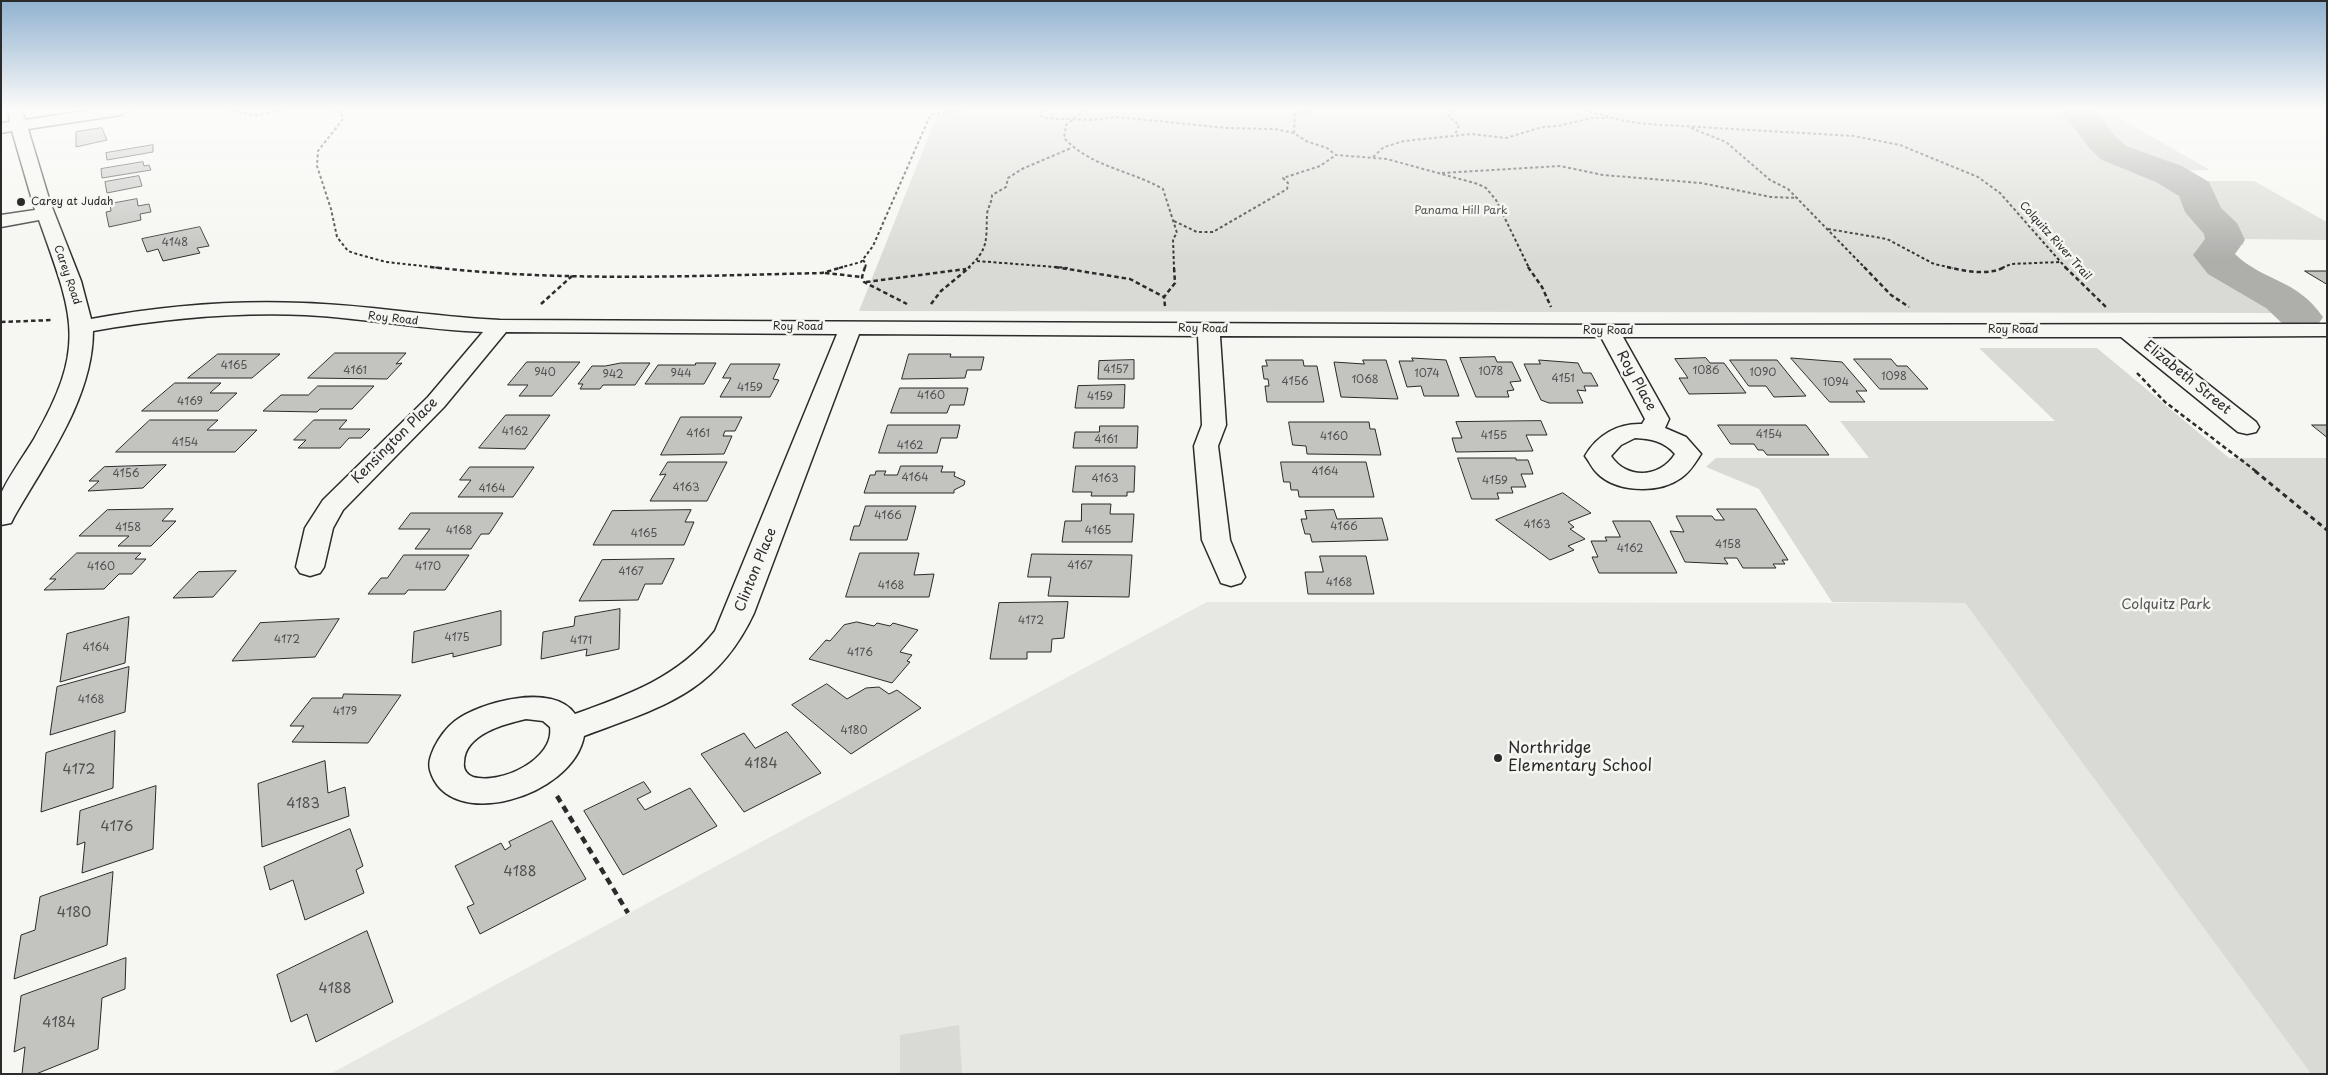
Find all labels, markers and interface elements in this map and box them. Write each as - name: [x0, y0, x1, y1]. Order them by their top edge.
- place label: Carey at Judah: [31, 195, 113, 209]
- marker: Carey at Judah: [15, 196, 27, 208]
- street label: Colquitz River Trail: [2016, 199, 2094, 283]
- park label: Panama Hill Park: [1414, 204, 1508, 218]
- house number: 4148: [162, 236, 188, 250]
- street label: Carey Road: [51, 243, 83, 307]
- street label: Roy Road: [367, 310, 419, 328]
- street label: Roy Road: [773, 320, 823, 334]
- street label: Roy Road: [1178, 322, 1228, 336]
- street label: Roy Road: [1988, 323, 2038, 337]
- street label: Roy Road: [1583, 324, 1633, 338]
- street label: Elizabeth Street: [2140, 338, 2234, 418]
- street label: Roy Place: [1613, 348, 1659, 414]
- house number: 4165: [221, 359, 247, 373]
- house number: 4157: [1103, 363, 1129, 377]
- house number: 4161: [343, 364, 367, 378]
- house number: 1086: [1692, 364, 1720, 378]
- house number: 1078: [1479, 365, 1503, 379]
- house number: 940: [534, 366, 556, 380]
- house number: 1090: [1750, 366, 1776, 380]
- house number: 944: [671, 367, 691, 381]
- house number: 1074: [1415, 367, 1439, 381]
- house number: 942: [602, 368, 624, 382]
- house number: 1098: [1881, 370, 1907, 384]
- house number: 4151: [1551, 372, 1575, 386]
- house number: 1068: [1351, 373, 1379, 387]
- house number: 4156: [1282, 375, 1308, 389]
- house number: 1094: [1823, 376, 1849, 390]
- house number: 4159: [737, 381, 763, 395]
- house number: 4160: [917, 389, 945, 403]
- house number: 4159: [1087, 390, 1113, 404]
- house number: 4169: [177, 395, 203, 409]
- street label: Kensington Place: [349, 395, 441, 487]
- house number: 4162: [502, 425, 528, 439]
- house number: 4161: [686, 427, 710, 441]
- house number: 4154: [1756, 428, 1782, 442]
- house number: 4155: [1481, 429, 1507, 443]
- house number: 4160: [1320, 430, 1348, 444]
- house number: 4161: [1094, 433, 1118, 447]
- house number: 4154: [172, 436, 198, 450]
- house number: 4162: [897, 439, 923, 453]
- house number: 4164: [1311, 465, 1339, 479]
- house number: 4156: [113, 467, 139, 481]
- house number: 4164: [901, 471, 929, 485]
- house number: 4163: [1091, 472, 1119, 486]
- house number: 4159: [1482, 474, 1508, 488]
- house number: 4163: [672, 481, 700, 495]
- house number: 4164: [478, 482, 506, 496]
- house number: 4166: [874, 509, 902, 523]
- house number: 4163: [1523, 518, 1551, 532]
- house number: 4166: [1330, 520, 1358, 534]
- house number: 4158: [115, 521, 141, 535]
- house number: 4168: [446, 524, 472, 538]
- house number: 4165: [1085, 524, 1111, 538]
- street label: Clinton Place: [732, 526, 780, 614]
- house number: 4165: [631, 527, 657, 541]
- house number: 4158: [1715, 538, 1741, 552]
- house number: 4162: [1617, 542, 1643, 556]
- house number: 4167: [1067, 559, 1093, 573]
- house number: 4160: [87, 560, 115, 574]
- house number: 4170: [415, 560, 441, 574]
- house number: 4167: [618, 565, 644, 579]
- house number: 4168: [1326, 576, 1352, 590]
- house number: 4168: [878, 579, 904, 593]
- park label: Colquitz Park: [2121, 597, 2211, 613]
- house number: 4172: [1018, 614, 1044, 628]
- house number: 4175: [444, 631, 470, 645]
- house number: 4172: [274, 633, 300, 647]
- house number: 4171: [570, 634, 592, 648]
- house number: 4164: [82, 641, 110, 655]
- house number: 4176: [847, 646, 873, 660]
- house number: 4168: [78, 693, 104, 707]
- house number: 4179: [333, 705, 357, 719]
- house number: 4180: [840, 724, 868, 738]
- place label: Northridge Elementary School: [1508, 739, 1652, 777]
- marker: Northridge Elementary School: [1492, 752, 1504, 764]
- house number: 4184: [744, 756, 778, 772]
- house number: 4172: [63, 762, 95, 778]
- house number: 4183: [286, 796, 320, 812]
- house number: 4176: [101, 819, 133, 835]
- house number: 4188: [504, 864, 536, 880]
- house number: 4180: [57, 905, 91, 921]
- house number: 4188: [319, 981, 351, 997]
- house number: 4184: [42, 1015, 76, 1031]

